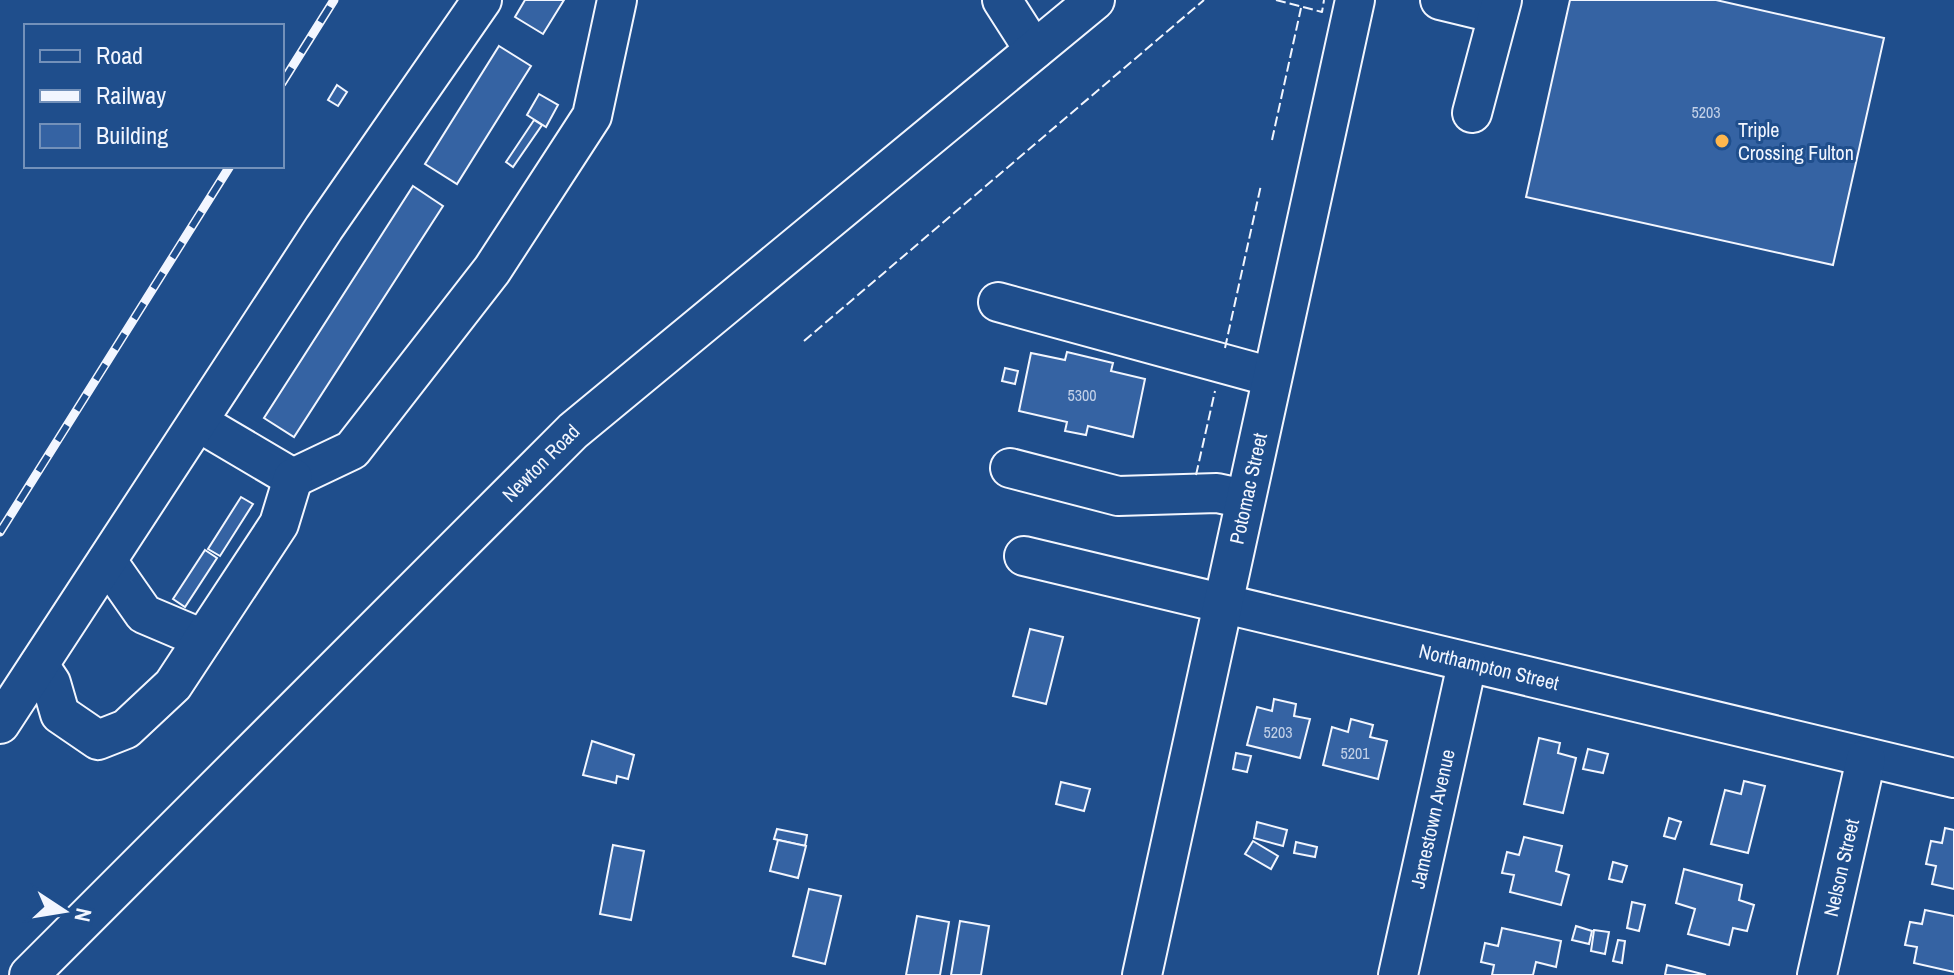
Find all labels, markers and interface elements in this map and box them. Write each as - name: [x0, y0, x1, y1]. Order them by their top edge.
- legend: [24, 24, 284, 168]
- text: Road: [96, 39, 143, 71]
- text: Railway: [96, 79, 166, 111]
- house number: 5203: [1691, 101, 1721, 123]
- place label: Triple Crossing Fulton: [1738, 116, 1854, 166]
- text: Building: [96, 119, 168, 151]
- marker: Triple Crossing Fulton: [1713, 132, 1731, 150]
- house number: 5300: [1067, 384, 1097, 406]
- street label: Newton Road: [496, 418, 585, 507]
- street label: Potomac Street: [1223, 430, 1273, 547]
- street label: Northampton Street: [1416, 637, 1562, 696]
- house number: 5203: [1263, 721, 1293, 743]
- house number: 5201: [1340, 742, 1370, 764]
- street label: Jamestown Avenue: [1404, 746, 1461, 891]
- street label: Nelson Street: [1817, 816, 1865, 919]
- north arrow: [24, 871, 104, 951]
- text: N: [68, 906, 100, 925]

